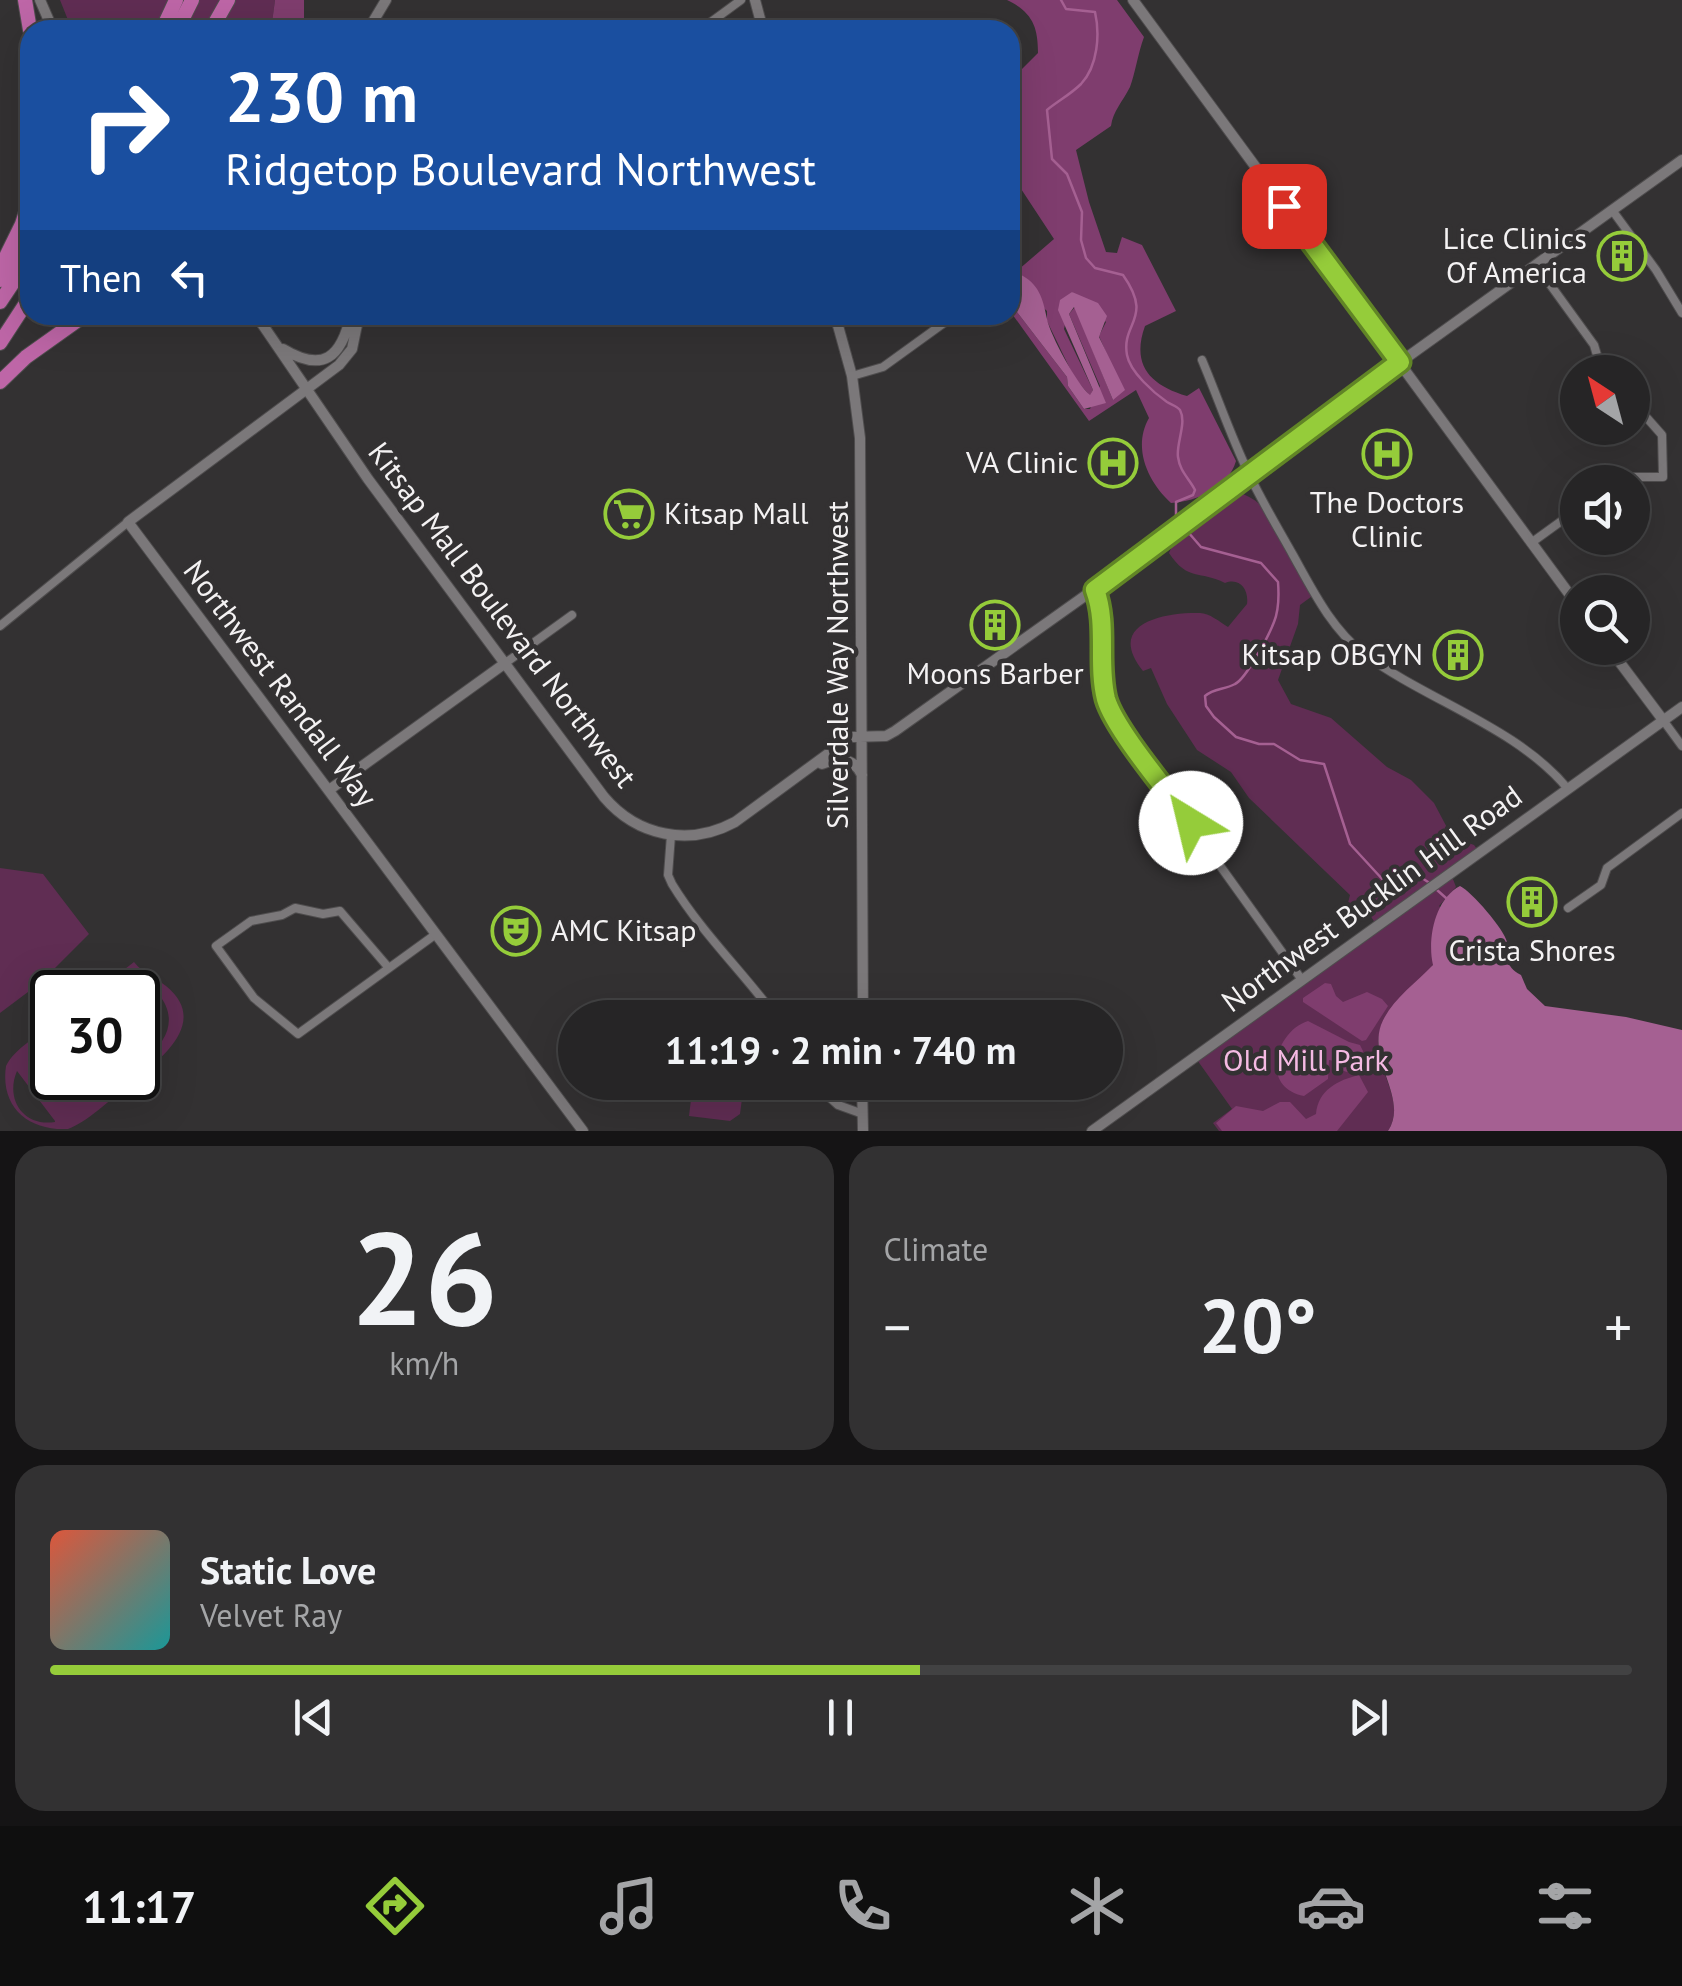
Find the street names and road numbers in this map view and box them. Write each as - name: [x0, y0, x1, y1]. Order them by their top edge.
- street label: Kitsap Mall Boulevard Northwest: [360, 433, 646, 795]
- street label: Silverdale Way Northwest: [817, 501, 856, 829]
- street label: Northwest Randall Way: [176, 552, 387, 814]
- street label: Northwest Bucklin Hill Road: [1213, 776, 1529, 1020]

